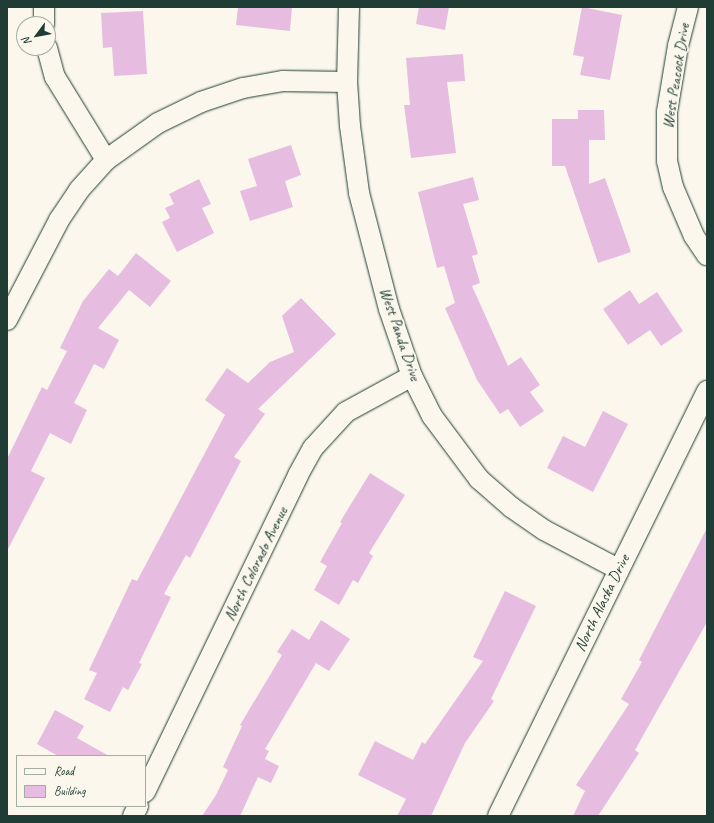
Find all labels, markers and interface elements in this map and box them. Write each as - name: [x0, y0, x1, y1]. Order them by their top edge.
- north arrow: [16, 16, 56, 56]
- street label: West Peacock Drive: [658, 22, 694, 130]
- text: N: [19, 35, 34, 48]
- street label: West Panda Drive: [375, 285, 425, 383]
- street label: North Colorado Avenue: [220, 504, 292, 624]
- street label: North Alaska Drive: [570, 551, 634, 655]
- legend: [16, 755, 146, 807]
- text: Road: [54, 763, 74, 779]
- text: Building: [54, 783, 86, 799]

